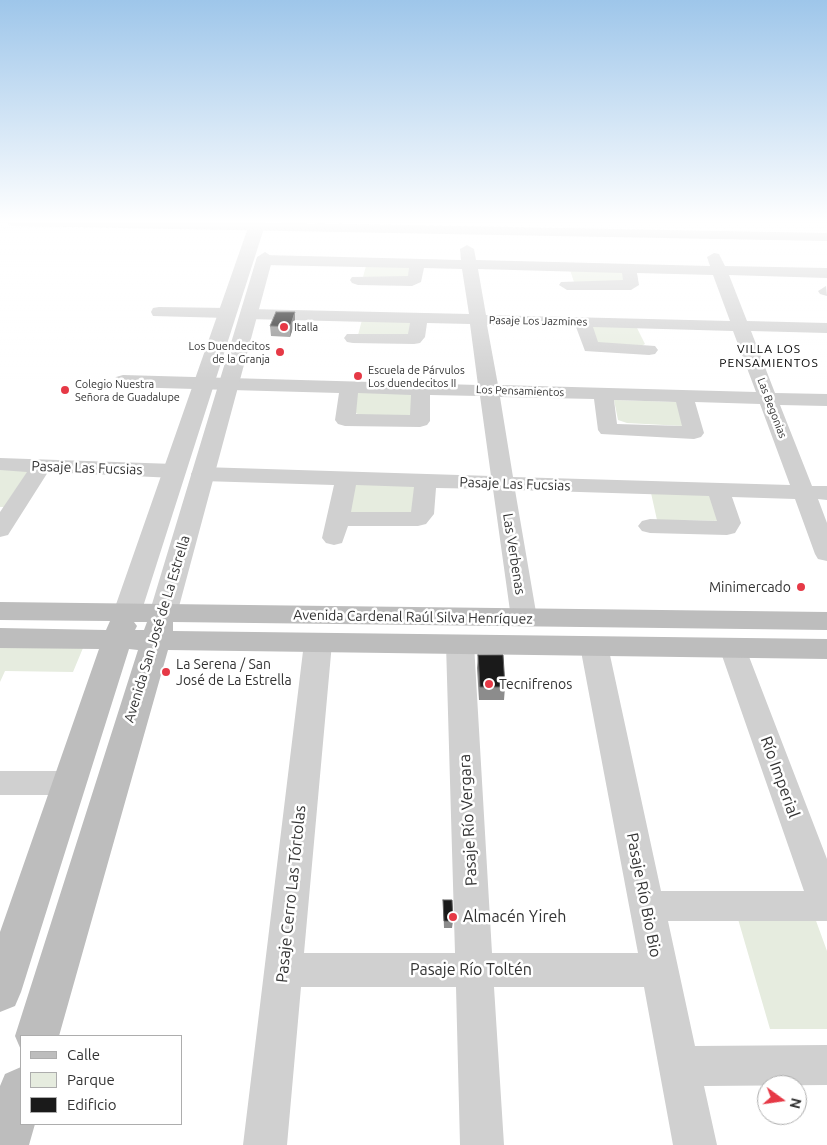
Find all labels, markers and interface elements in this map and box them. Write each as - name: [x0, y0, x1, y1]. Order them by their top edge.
- street label: Pasaje Los Jazmines: [489, 314, 587, 328]
- place label: Italla: [294, 320, 318, 334]
- marker: Italla: [278, 321, 290, 333]
- place label: Los Duendecitos de la Granja: [188, 339, 270, 365]
- district label: VILLA LOS PENSAMIENTOS: [718, 342, 820, 370]
- marker: Los Duendecitos de la Granja: [274, 346, 286, 358]
- place label: Escuela de Párvulos Los duendecitos II: [368, 363, 465, 389]
- marker: Escuela de Párvulos Los duendecitos II: [352, 370, 364, 382]
- street label: Las Begonias: [754, 376, 790, 440]
- place label: Colegio Nuestra Señora de Guadalupe: [75, 377, 180, 403]
- street label: Los Pensamientos: [476, 383, 564, 399]
- marker: Colegio Nuestra Señora de Guadalupe: [59, 384, 71, 396]
- street label: Pasaje Las Fucsias: [31, 458, 143, 478]
- street label: Pasaje Las Fucsias: [459, 474, 571, 494]
- street label: Las Verbenas: [499, 512, 529, 596]
- street label: Avenida San José de La Estrella: [120, 533, 194, 725]
- place label: Minimercado: [709, 579, 791, 595]
- marker: Minimercado: [795, 581, 807, 593]
- street label: Avenida Cardenal Raúl Silva Henríquez: [293, 607, 533, 627]
- place label: La Serena / San José de La Estrella: [176, 656, 292, 689]
- marker: La Serena / San José de La Estrella: [160, 666, 172, 678]
- place label: Tecnifrenos: [499, 676, 572, 692]
- marker: Tecnifrenos: [483, 678, 495, 690]
- street label: Río Imperial: [756, 734, 804, 820]
- street label: Pasaje Río Vergara: [455, 753, 481, 887]
- street label: Pasaje Cerro Las Tórtolas: [272, 804, 310, 984]
- street label: Pasaje Río Bio Bio: [623, 831, 665, 959]
- place label: Almacén Yireh: [463, 907, 566, 927]
- marker: Almacén Yireh: [447, 911, 459, 923]
- street label: Pasaje Río Toltén: [410, 960, 532, 980]
- legend: [20, 1035, 182, 1125]
- text: Calle: [67, 1046, 100, 1063]
- text: Parque: [67, 1071, 115, 1088]
- north arrow: [757, 1075, 807, 1125]
- text: Edificio: [67, 1096, 116, 1113]
- text: N: [787, 1096, 805, 1110]

